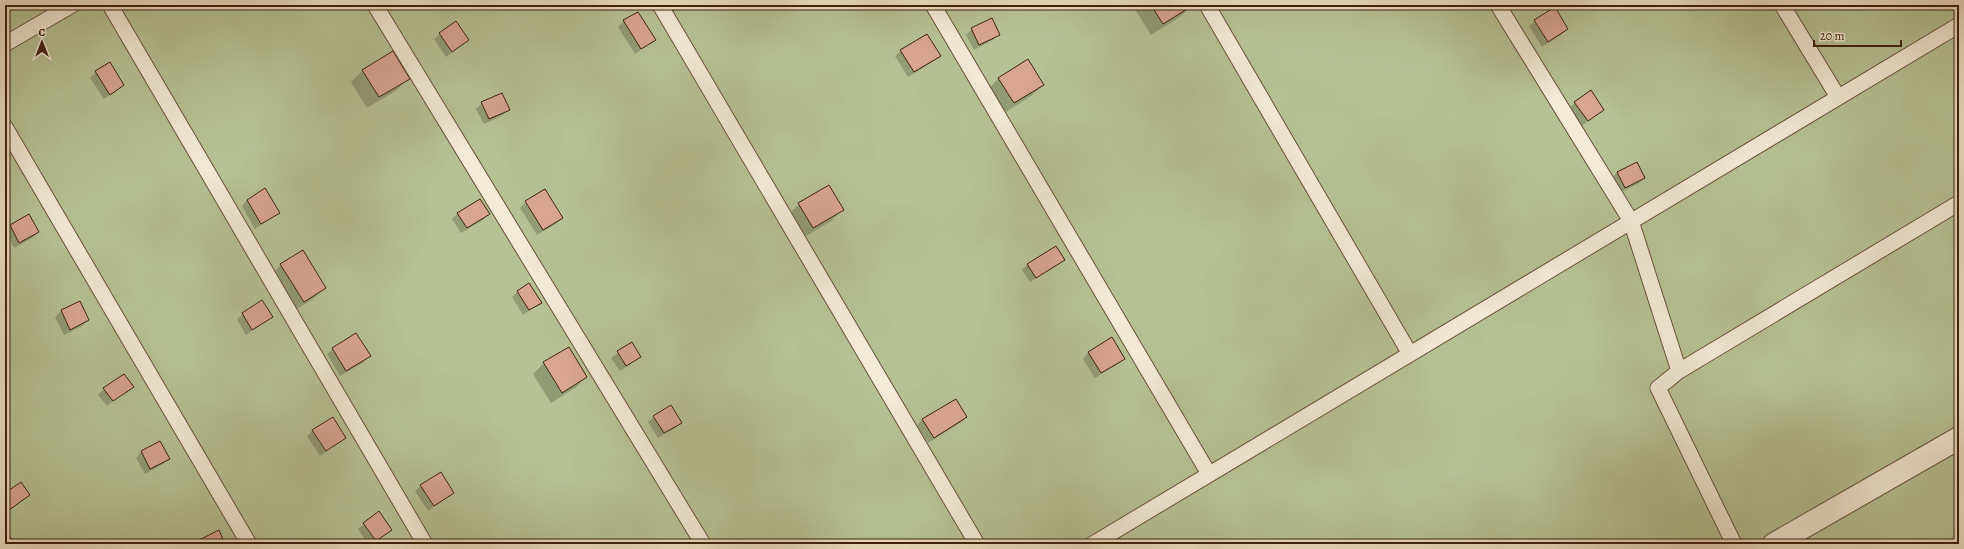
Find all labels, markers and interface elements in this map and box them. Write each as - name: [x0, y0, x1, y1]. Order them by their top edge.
- north arrow: [22, 22, 62, 62]
- scale bar: [1814, 22, 1901, 48]
- text: С: [39, 25, 46, 40]
- text: 20 m: [1820, 28, 1844, 44]

